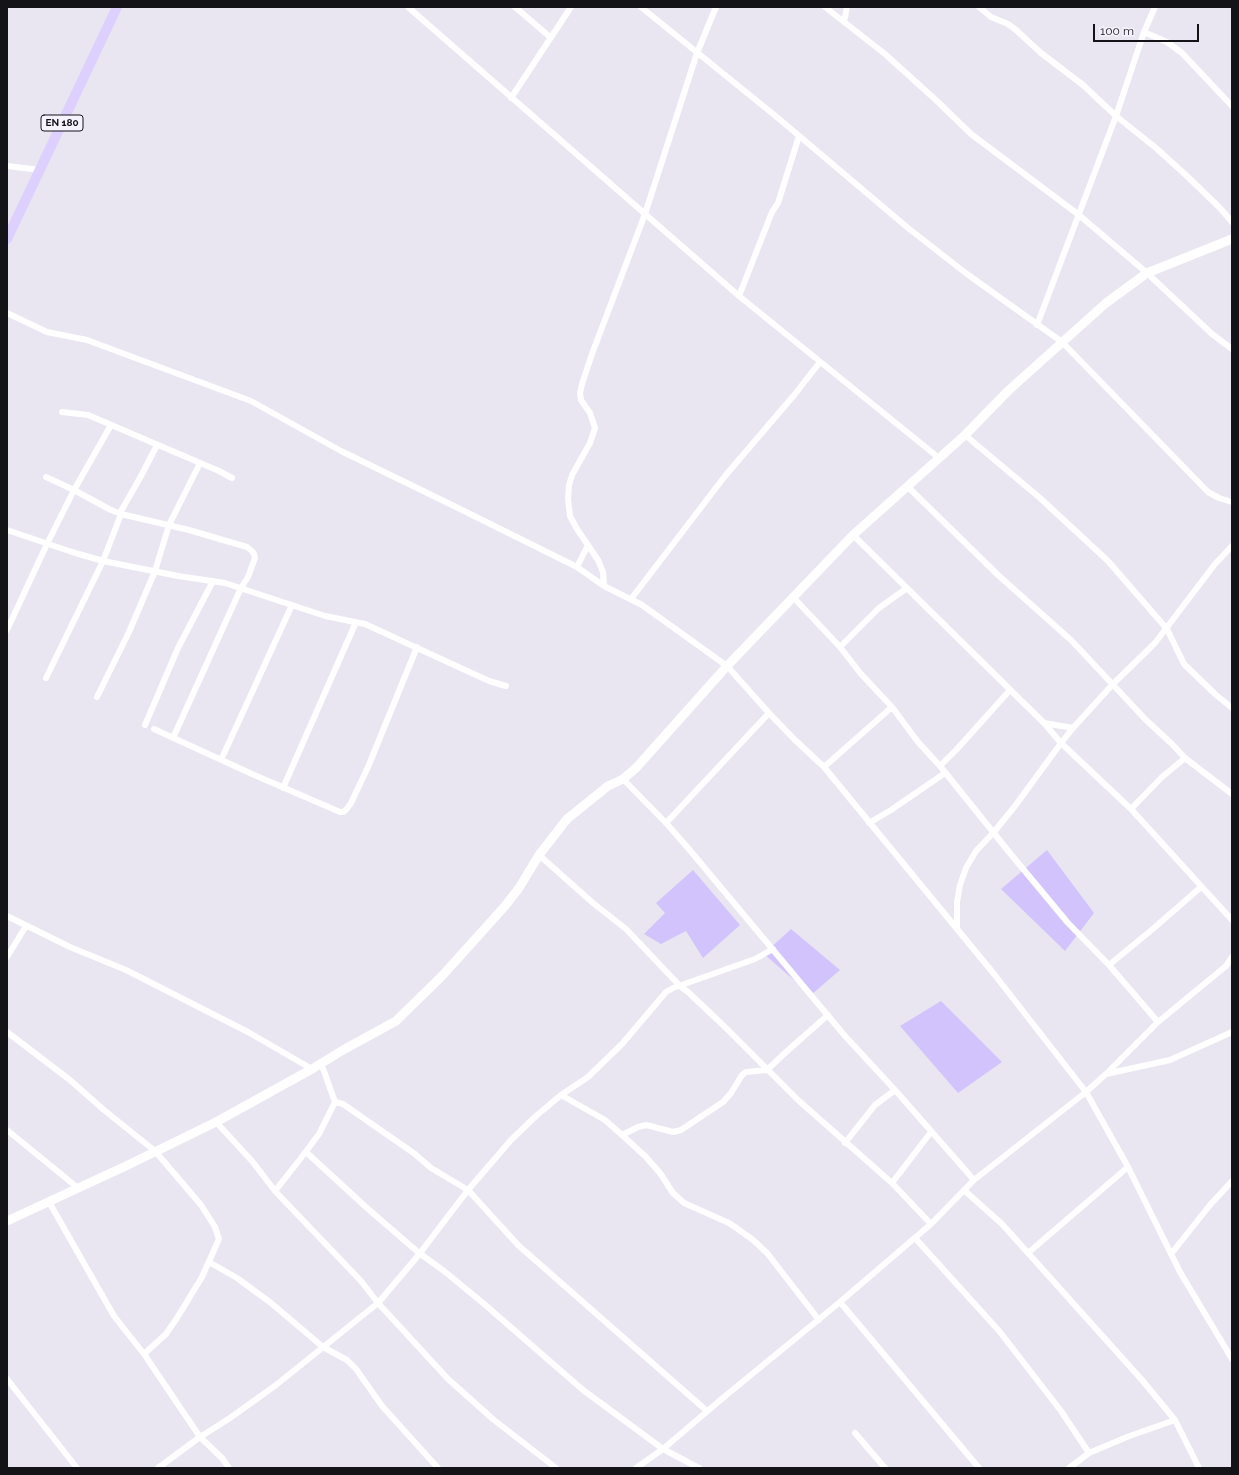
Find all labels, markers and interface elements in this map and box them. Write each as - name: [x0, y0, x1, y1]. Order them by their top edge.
- scale bar: [1095, 16, 1201, 42]
- text: 100 m: [1100, 24, 1134, 38]
- road number: EN 180: [41, 115, 83, 131]

